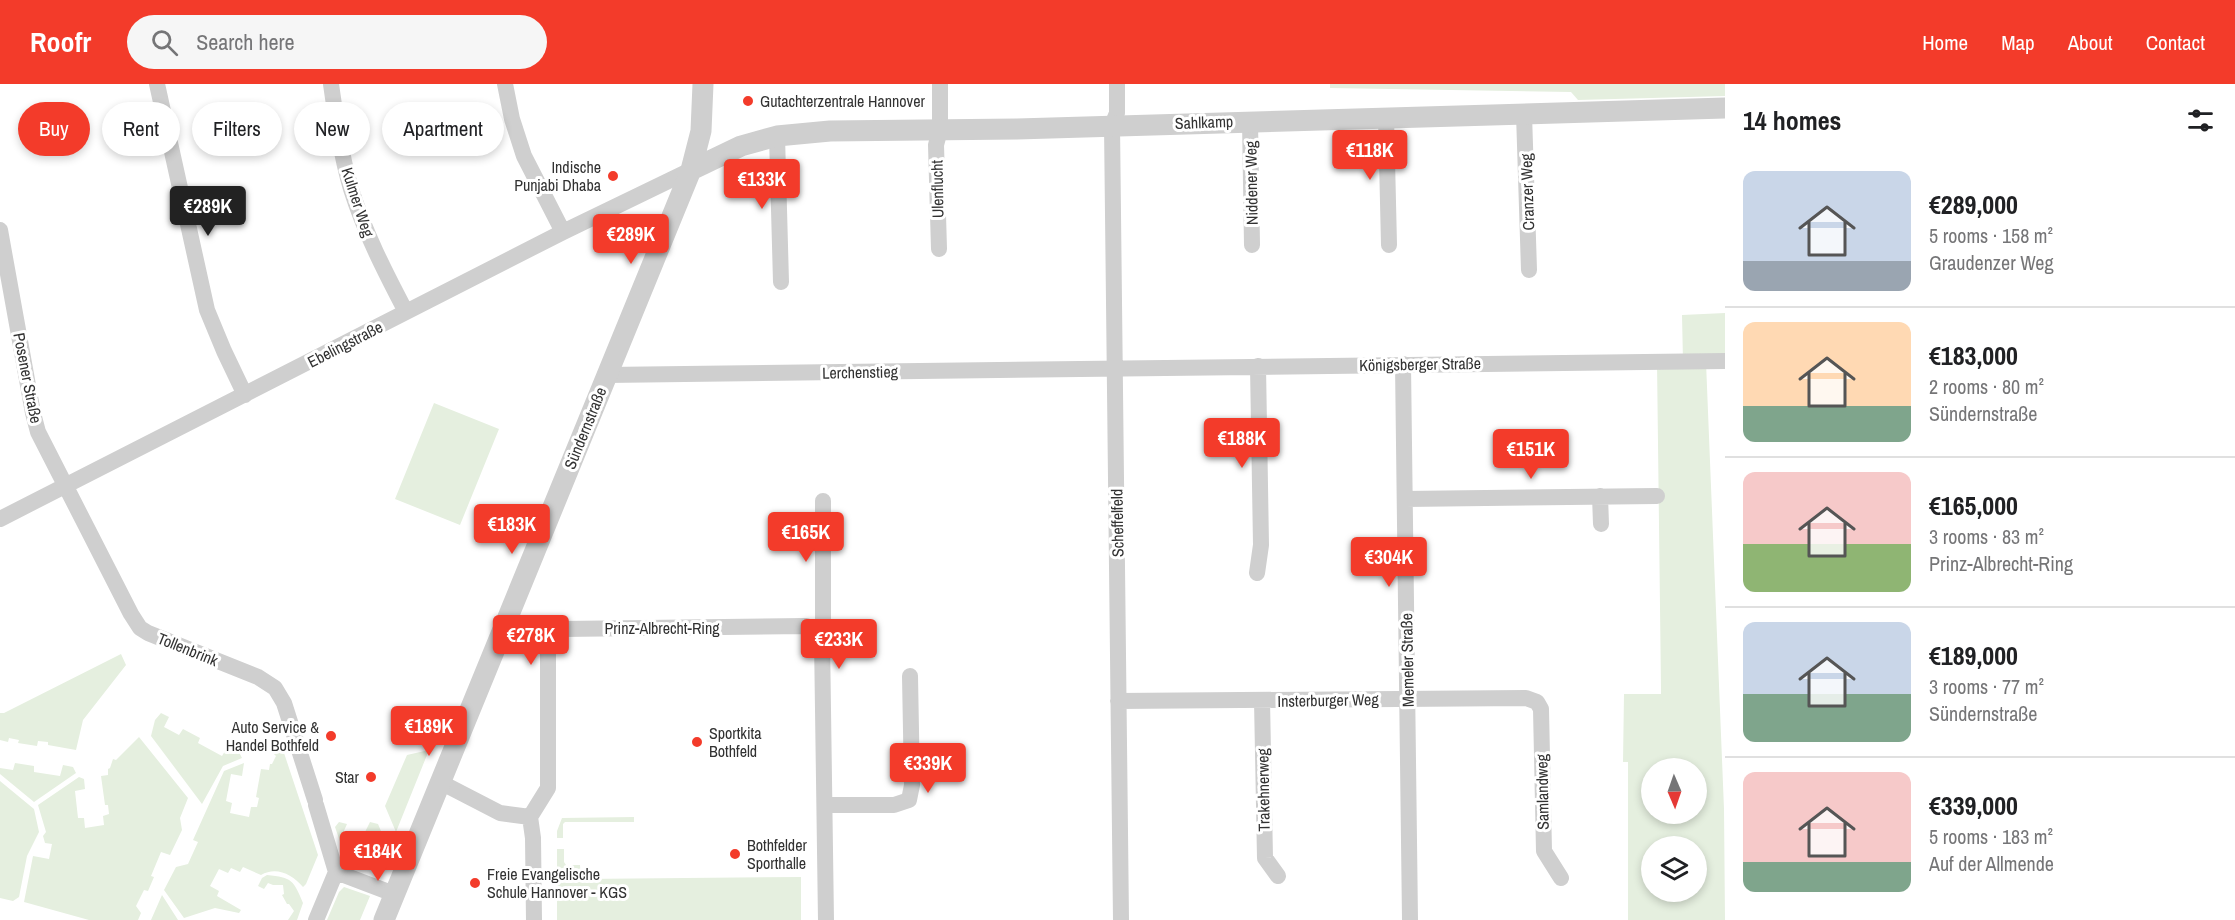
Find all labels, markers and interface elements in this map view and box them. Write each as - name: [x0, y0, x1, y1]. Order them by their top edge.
- search box: [127, 15, 547, 69]
- text: Roofr: [30, 23, 91, 61]
- icon: search: [148, 26, 181, 59]
- text: Search here: [196, 27, 295, 57]
- text: Home: [1922, 28, 1968, 57]
- text: Map: [2001, 28, 2035, 57]
- text: About: [2068, 28, 2113, 57]
- text: Contact: [2146, 28, 2205, 57]
- place label: Gutachterzentrale Hannover: [760, 90, 925, 112]
- marker: Gutachterzentrale Hannover: [741, 94, 755, 108]
- chip: Buy: [18, 102, 90, 156]
- chip: Rent: [102, 102, 180, 156]
- chip: Filters: [192, 102, 282, 156]
- chip: New: [294, 102, 370, 156]
- chip: Apartment: [382, 102, 504, 156]
- text: 14 homes: [1743, 103, 1841, 138]
- icon: filters: [2184, 104, 2217, 137]
- street label: Sahlkamp: [1174, 110, 1234, 134]
- pin: €118K: [1328, 130, 1412, 181]
- text: €118K: [1346, 136, 1394, 163]
- street label: Niddener Weg: [1239, 140, 1263, 225]
- street label: Cranzer Weg: [1515, 152, 1539, 231]
- place label: Indische Punjabi Dhaba: [514, 156, 602, 196]
- pin: €133K: [720, 159, 804, 210]
- street label: Ulenflucht: [925, 159, 949, 218]
- street label: Kulmer Weg: [336, 164, 380, 240]
- text: €133K: [738, 165, 786, 192]
- marker: Indische Punjabi Dhaba: [606, 169, 620, 183]
- pin: €289K: [166, 186, 250, 237]
- text: €289,000: [1929, 187, 2018, 222]
- text: €289K: [184, 192, 232, 219]
- icon: home: [1791, 195, 1863, 267]
- pin: €289K: [589, 214, 673, 265]
- text: €289K: [607, 220, 655, 247]
- text: 5 rooms · 158 m²: [1929, 222, 2053, 249]
- text: Graudenzer Weg: [1929, 249, 2054, 276]
- street label: Ebelingstraße: [304, 316, 386, 372]
- street label: Posener Straße: [8, 331, 48, 425]
- text: €183,000: [1929, 338, 2018, 373]
- icon: home: [1791, 346, 1863, 418]
- street label: Königsberger Straße: [1359, 352, 1481, 376]
- street label: Lerchenstieg: [822, 360, 899, 384]
- text: 2 rooms · 80 m²: [1929, 373, 2044, 400]
- street label: Sündernstraße: [559, 384, 611, 472]
- text: Sündernstraße: [1929, 400, 2037, 427]
- pin: €188K: [1200, 418, 1284, 469]
- text: €188K: [1218, 424, 1266, 451]
- pin: €151K: [1489, 429, 1573, 480]
- text: €151K: [1507, 435, 1555, 462]
- text: €165,000: [1929, 488, 2018, 523]
- street label: Scheffelfeld: [1105, 489, 1129, 557]
- icon: home: [1791, 496, 1863, 568]
- pin: €183K: [470, 504, 554, 555]
- text: €183K: [488, 510, 536, 537]
- pin: €165K: [764, 512, 848, 563]
- text: €165K: [782, 518, 830, 545]
- text: 3 rooms · 83 m²: [1929, 523, 2044, 550]
- pin: €304K: [1347, 537, 1431, 588]
- text: €304K: [1365, 543, 1413, 570]
- text: Prinz-Albrecht-Ring: [1929, 550, 2073, 577]
- street label: Memeler Straße: [1395, 613, 1419, 707]
- pin: €278K: [489, 615, 573, 666]
- street label: Prinz-Albrecht-Ring: [604, 617, 720, 639]
- pin: €233K: [797, 619, 881, 670]
- text: €278K: [507, 621, 555, 648]
- text: €233K: [815, 625, 863, 652]
- street label: Tollenbrink: [154, 627, 222, 671]
- text: €189,000: [1929, 638, 2018, 673]
- icon: home: [1791, 646, 1863, 718]
- text: 3 rooms · 77 m²: [1929, 673, 2044, 700]
- street label: Insterburger Weg: [1277, 688, 1379, 712]
- text: Sündernstraße: [1929, 700, 2037, 727]
- pin: €189K: [387, 706, 471, 757]
- text: €189K: [405, 712, 453, 739]
- place label: Auto Service & Handel Bothfeld: [226, 716, 319, 756]
- place label: Sportkita Bothfeld: [709, 722, 762, 762]
- marker: Auto Service & Handel Bothfeld: [324, 729, 338, 743]
- marker: Sportkita Bothfeld: [690, 735, 704, 749]
- pin: €339K: [886, 743, 970, 794]
- street label: Trakehnerweg: [1251, 747, 1275, 832]
- text: €339K: [904, 749, 952, 776]
- street label: Samlandweg: [1530, 753, 1554, 830]
- north arrow: [1641, 758, 1707, 824]
- map controls: [1641, 758, 1707, 902]
- place label: Star: [335, 766, 360, 788]
- marker: Star: [364, 770, 378, 784]
- text: €339,000: [1929, 788, 2018, 823]
- icon: home: [1791, 796, 1863, 868]
- text: 5 rooms · 183 m²: [1929, 823, 2053, 850]
- pin: €184K: [336, 831, 420, 882]
- place label: Bothfelder Sporthalle: [747, 834, 807, 874]
- button: layers: [1641, 836, 1707, 902]
- text: €184K: [354, 837, 402, 864]
- marker: Bothfelder Sporthalle: [728, 847, 742, 861]
- text: Auf der Allmende: [1929, 850, 2054, 877]
- place label: Freie Evangelische Schule Hannover - KGS: [487, 863, 627, 903]
- marker: Freie Evangelische Schule Hannover - KGS: [468, 876, 482, 890]

